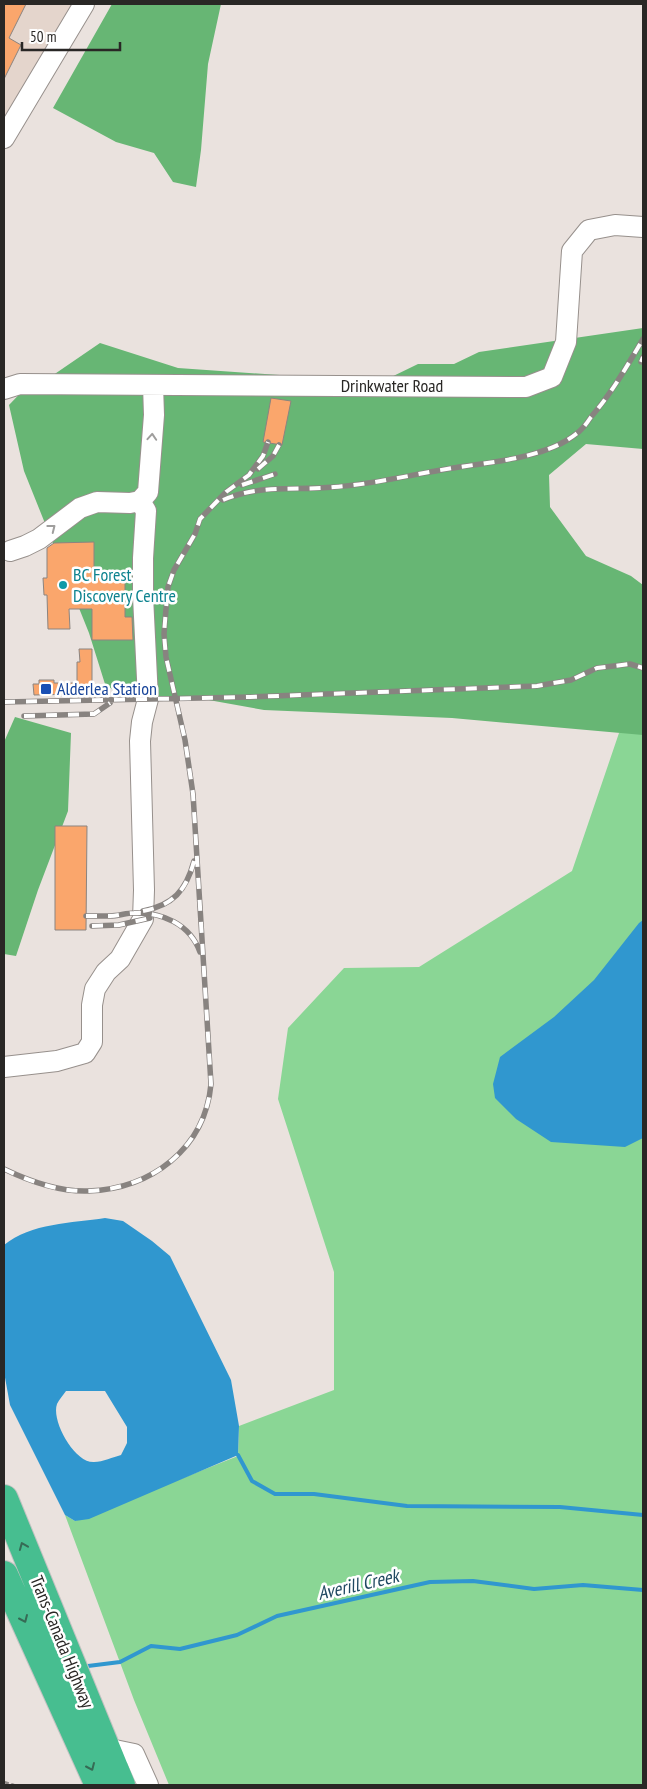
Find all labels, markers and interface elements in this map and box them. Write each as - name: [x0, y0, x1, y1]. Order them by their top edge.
- scale bar: [22, 20, 120, 52]
- text: 50 m: [30, 27, 56, 46]
- street label: Drinkwater Road: [341, 374, 443, 397]
- one-way arrow: [147, 432, 158, 440]
- one-way arrow: [47, 525, 56, 534]
- place label: BC Forest Discovery Centre: [73, 563, 176, 607]
- marker: BC Forest Discovery Centre: [57, 579, 69, 591]
- place label: Alderlea Station: [57, 677, 157, 700]
- marker: Alderlea Station: [39, 682, 53, 696]
- one-way arrow: [18, 1542, 29, 1551]
- water label: Averill Creek: [315, 1562, 403, 1605]
- street label: Trans-Canada Highway: [25, 1572, 100, 1712]
- one-way arrow: [18, 1614, 28, 1623]
- one-way arrow: [84, 1762, 95, 1771]

